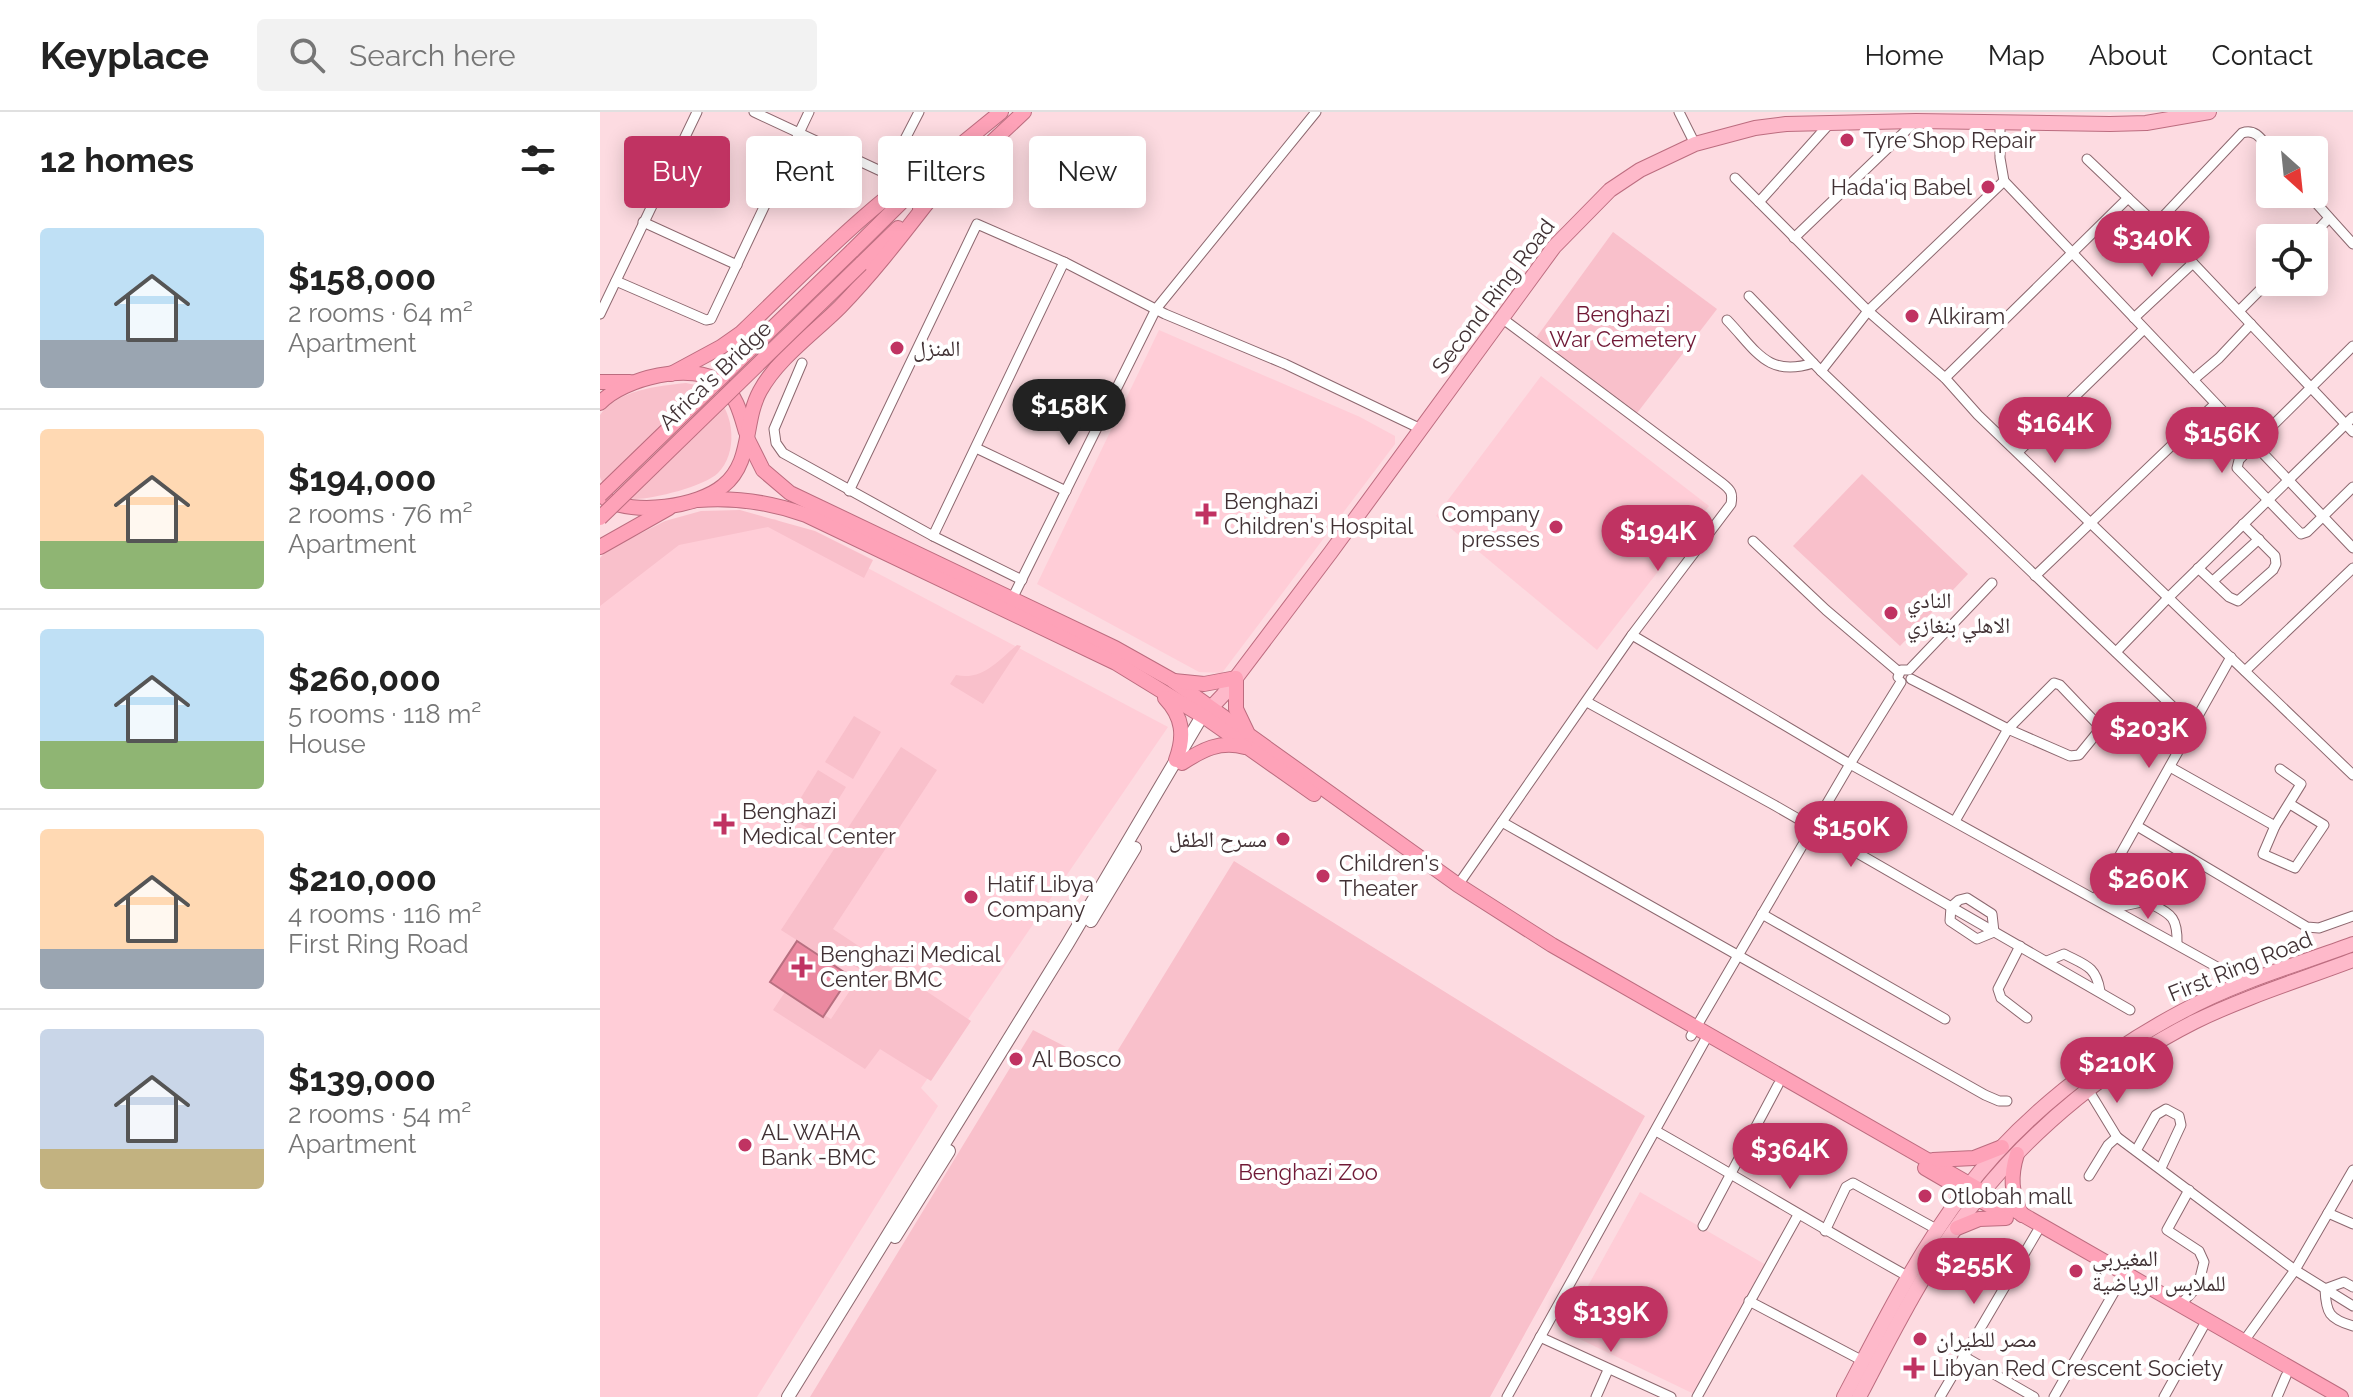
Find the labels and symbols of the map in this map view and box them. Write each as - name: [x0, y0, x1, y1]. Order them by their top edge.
- place label: Tyre Shop Repair: [1863, 127, 2036, 153]
- marker: Tyre Shop Repair: [1838, 131, 1856, 149]
- north arrow: [2256, 136, 2328, 208]
- place label: Hada'iq Babel: [1831, 174, 1972, 200]
- marker: Hada'iq Babel: [1979, 178, 1997, 196]
- pin: $340K: [2096, 211, 2208, 279]
- street label: Second Ring Road: [1426, 213, 1560, 379]
- park label: Benghazi War Cemetery: [1549, 301, 1697, 352]
- place label: Alkiram: [1928, 303, 2005, 329]
- marker: Alkiram: [1903, 307, 1921, 325]
- street label: Africa's Bridge: [654, 315, 777, 435]
- place label: المنزل: [913, 335, 960, 362]
- marker: المنزل: [888, 339, 906, 357]
- pin: $158K: [1013, 379, 1125, 447]
- pin: $164K: [1999, 397, 2111, 465]
- pin: $156K: [2166, 407, 2278, 475]
- place label: Benghazi Children's Hospital: [1224, 488, 1413, 539]
- place label: Company presses: [1442, 501, 1540, 552]
- marker: Benghazi Children's Hospital: [1195, 503, 1217, 525]
- pin: $194K: [1602, 505, 1714, 573]
- marker: Company presses: [1547, 518, 1565, 536]
- place label: النادي الاهلي بنغازي: [1907, 587, 2010, 643]
- marker: النادي الاهلي بنغازي: [1882, 604, 1900, 622]
- pin: $203K: [2093, 702, 2205, 770]
- place label: Benghazi Medical Center: [742, 798, 896, 849]
- pin: $150K: [1795, 801, 1907, 869]
- marker: Benghazi Medical Center: [713, 813, 735, 835]
- place label: مسرح الطفل: [1169, 826, 1267, 853]
- marker: مسرح الطفل: [1274, 830, 1292, 848]
- place label: Children's Theater: [1339, 850, 1439, 901]
- pin: $260K: [2092, 853, 2204, 921]
- marker: Children's Theater: [1314, 867, 1332, 885]
- place label: Hatif Libya Company: [987, 871, 1094, 922]
- marker: Hatif Libya Company: [962, 888, 980, 906]
- street label: First Ring Road: [2164, 925, 2316, 1007]
- place label: Benghazi Medical Center BMC: [820, 941, 1001, 992]
- marker: Benghazi Medical Center BMC: [791, 956, 813, 978]
- pin: $210K: [2061, 1037, 2173, 1105]
- place label: Al Bosco: [1032, 1046, 1121, 1072]
- marker: Al Bosco: [1007, 1050, 1025, 1068]
- place label: AL WAHA Bank -BMC: [761, 1119, 876, 1170]
- pin: $364K: [1734, 1123, 1846, 1191]
- marker: AL WAHA Bank -BMC: [736, 1136, 754, 1154]
- park label: Benghazi Zoo: [1238, 1159, 1378, 1185]
- place label: Otlobah mall: [1941, 1183, 2072, 1209]
- marker: Otlobah mall: [1916, 1187, 1934, 1205]
- pin: $255K: [1918, 1238, 2030, 1306]
- place label: المغيربي للملابس الرياضية: [2092, 1245, 2226, 1297]
- marker: المغيربي للملابس الرياضية: [2067, 1262, 2085, 1280]
- pin: $139K: [1555, 1286, 1667, 1354]
- place label: مصر للطيران: [1936, 1326, 2036, 1353]
- marker: مصر للطيران: [1911, 1330, 1929, 1348]
- place label: Libyan Red Crescent Society: [1932, 1355, 2223, 1381]
- marker: Libyan Red Crescent Society: [1903, 1357, 1925, 1379]

